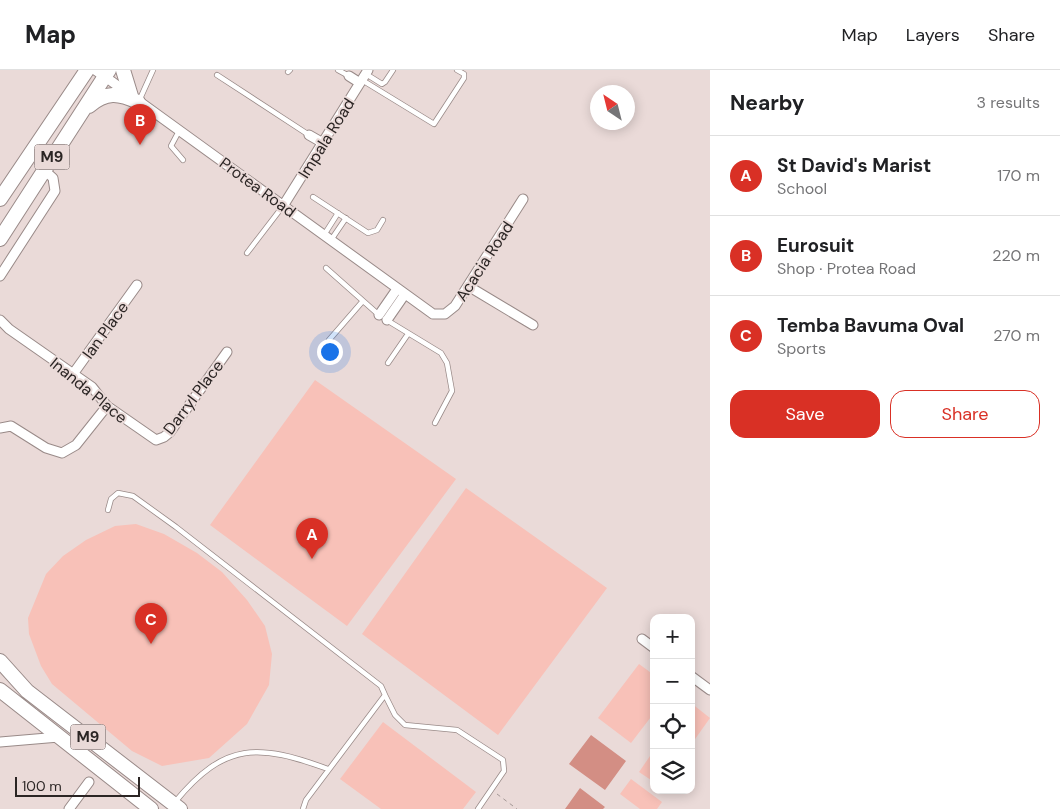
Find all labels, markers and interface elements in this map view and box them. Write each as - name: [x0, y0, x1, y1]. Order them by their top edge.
- text: Map: [25, 19, 76, 50]
- text: Map: [842, 23, 878, 47]
- text: Layers: [906, 23, 960, 47]
- text: Share: [988, 23, 1035, 47]
- north arrow: [590, 85, 635, 130]
- text: Nearby: [730, 89, 804, 117]
- text: 3 results: [977, 92, 1040, 113]
- street label: Impala Road: [294, 94, 359, 182]
- pin: B: [124, 104, 156, 145]
- road number: M9: [34, 144, 70, 170]
- street label: Protea Road: [215, 153, 300, 222]
- text: St David's Marist: [777, 153, 931, 178]
- text: A: [740, 165, 752, 186]
- text: 170 m: [997, 165, 1040, 186]
- text: School: [777, 178, 827, 199]
- street label: Acacia Road: [451, 217, 518, 305]
- text: Eurosuit: [777, 233, 854, 258]
- text: B: [741, 245, 751, 266]
- text: 220 m: [992, 245, 1040, 266]
- text: Shop · Protea Road: [777, 258, 916, 279]
- street label: Ian Place: [78, 298, 133, 363]
- text: Temba Bavuma Oval: [777, 313, 964, 338]
- text: C: [740, 325, 752, 346]
- text: 270 m: [993, 325, 1040, 346]
- text: Sports: [777, 338, 826, 359]
- your location: [317, 339, 343, 365]
- street label: Inanda Place: [46, 353, 132, 428]
- street label: Darryl Place: [159, 356, 228, 439]
- button: Save: [730, 390, 880, 438]
- button: Share: [890, 390, 1040, 438]
- pin: A: [296, 518, 328, 559]
- pin: C: [135, 603, 167, 644]
- map controls: [650, 614, 695, 794]
- button: +: [650, 614, 695, 659]
- button: −: [650, 659, 695, 704]
- button: locate: [650, 704, 695, 749]
- road number: M9: [70, 724, 106, 750]
- button: layers: [650, 749, 695, 794]
- scale bar: [15, 774, 140, 797]
- text: 100 m: [22, 777, 62, 795]

